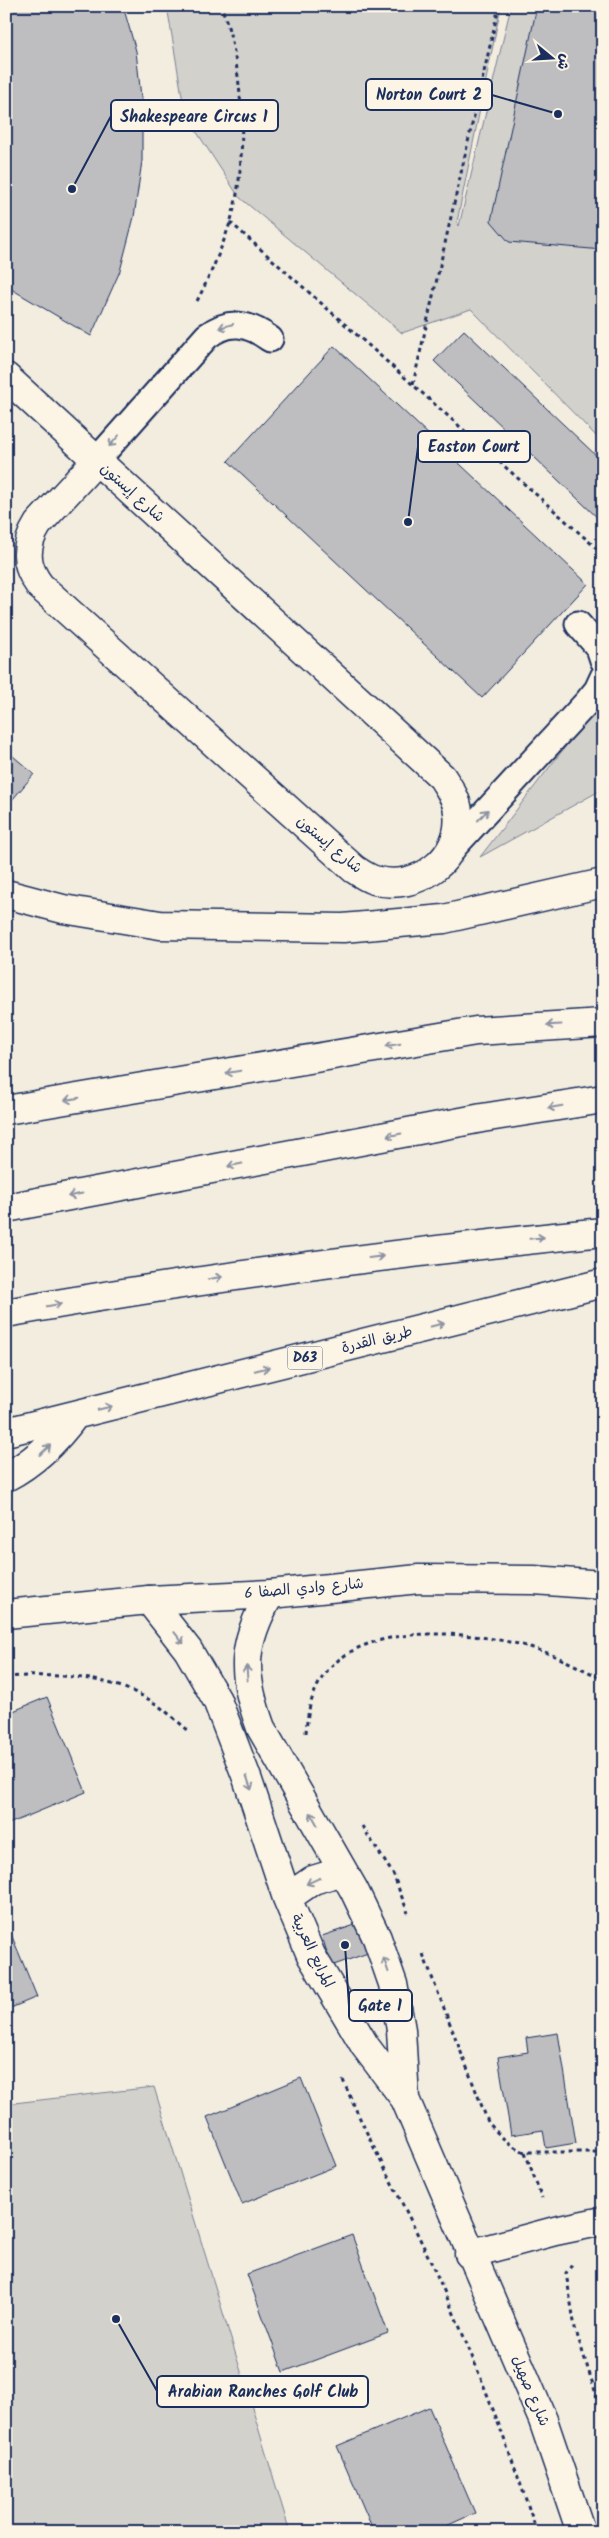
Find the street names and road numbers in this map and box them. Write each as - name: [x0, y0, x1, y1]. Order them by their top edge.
- street label: شارع إيستون: [94, 457, 170, 529]
- street label: شارع إيستون: [291, 810, 367, 880]
- street label: طريق القدرة: [339, 1320, 415, 1360]
- road number: D63: [288, 1346, 322, 1370]
- street label: شارع وادي الصفا 6: [243, 1572, 365, 1606]
- street label: المرابع العربية: [284, 1910, 340, 1992]
- street label: شارع صهيل: [504, 2352, 556, 2430]

